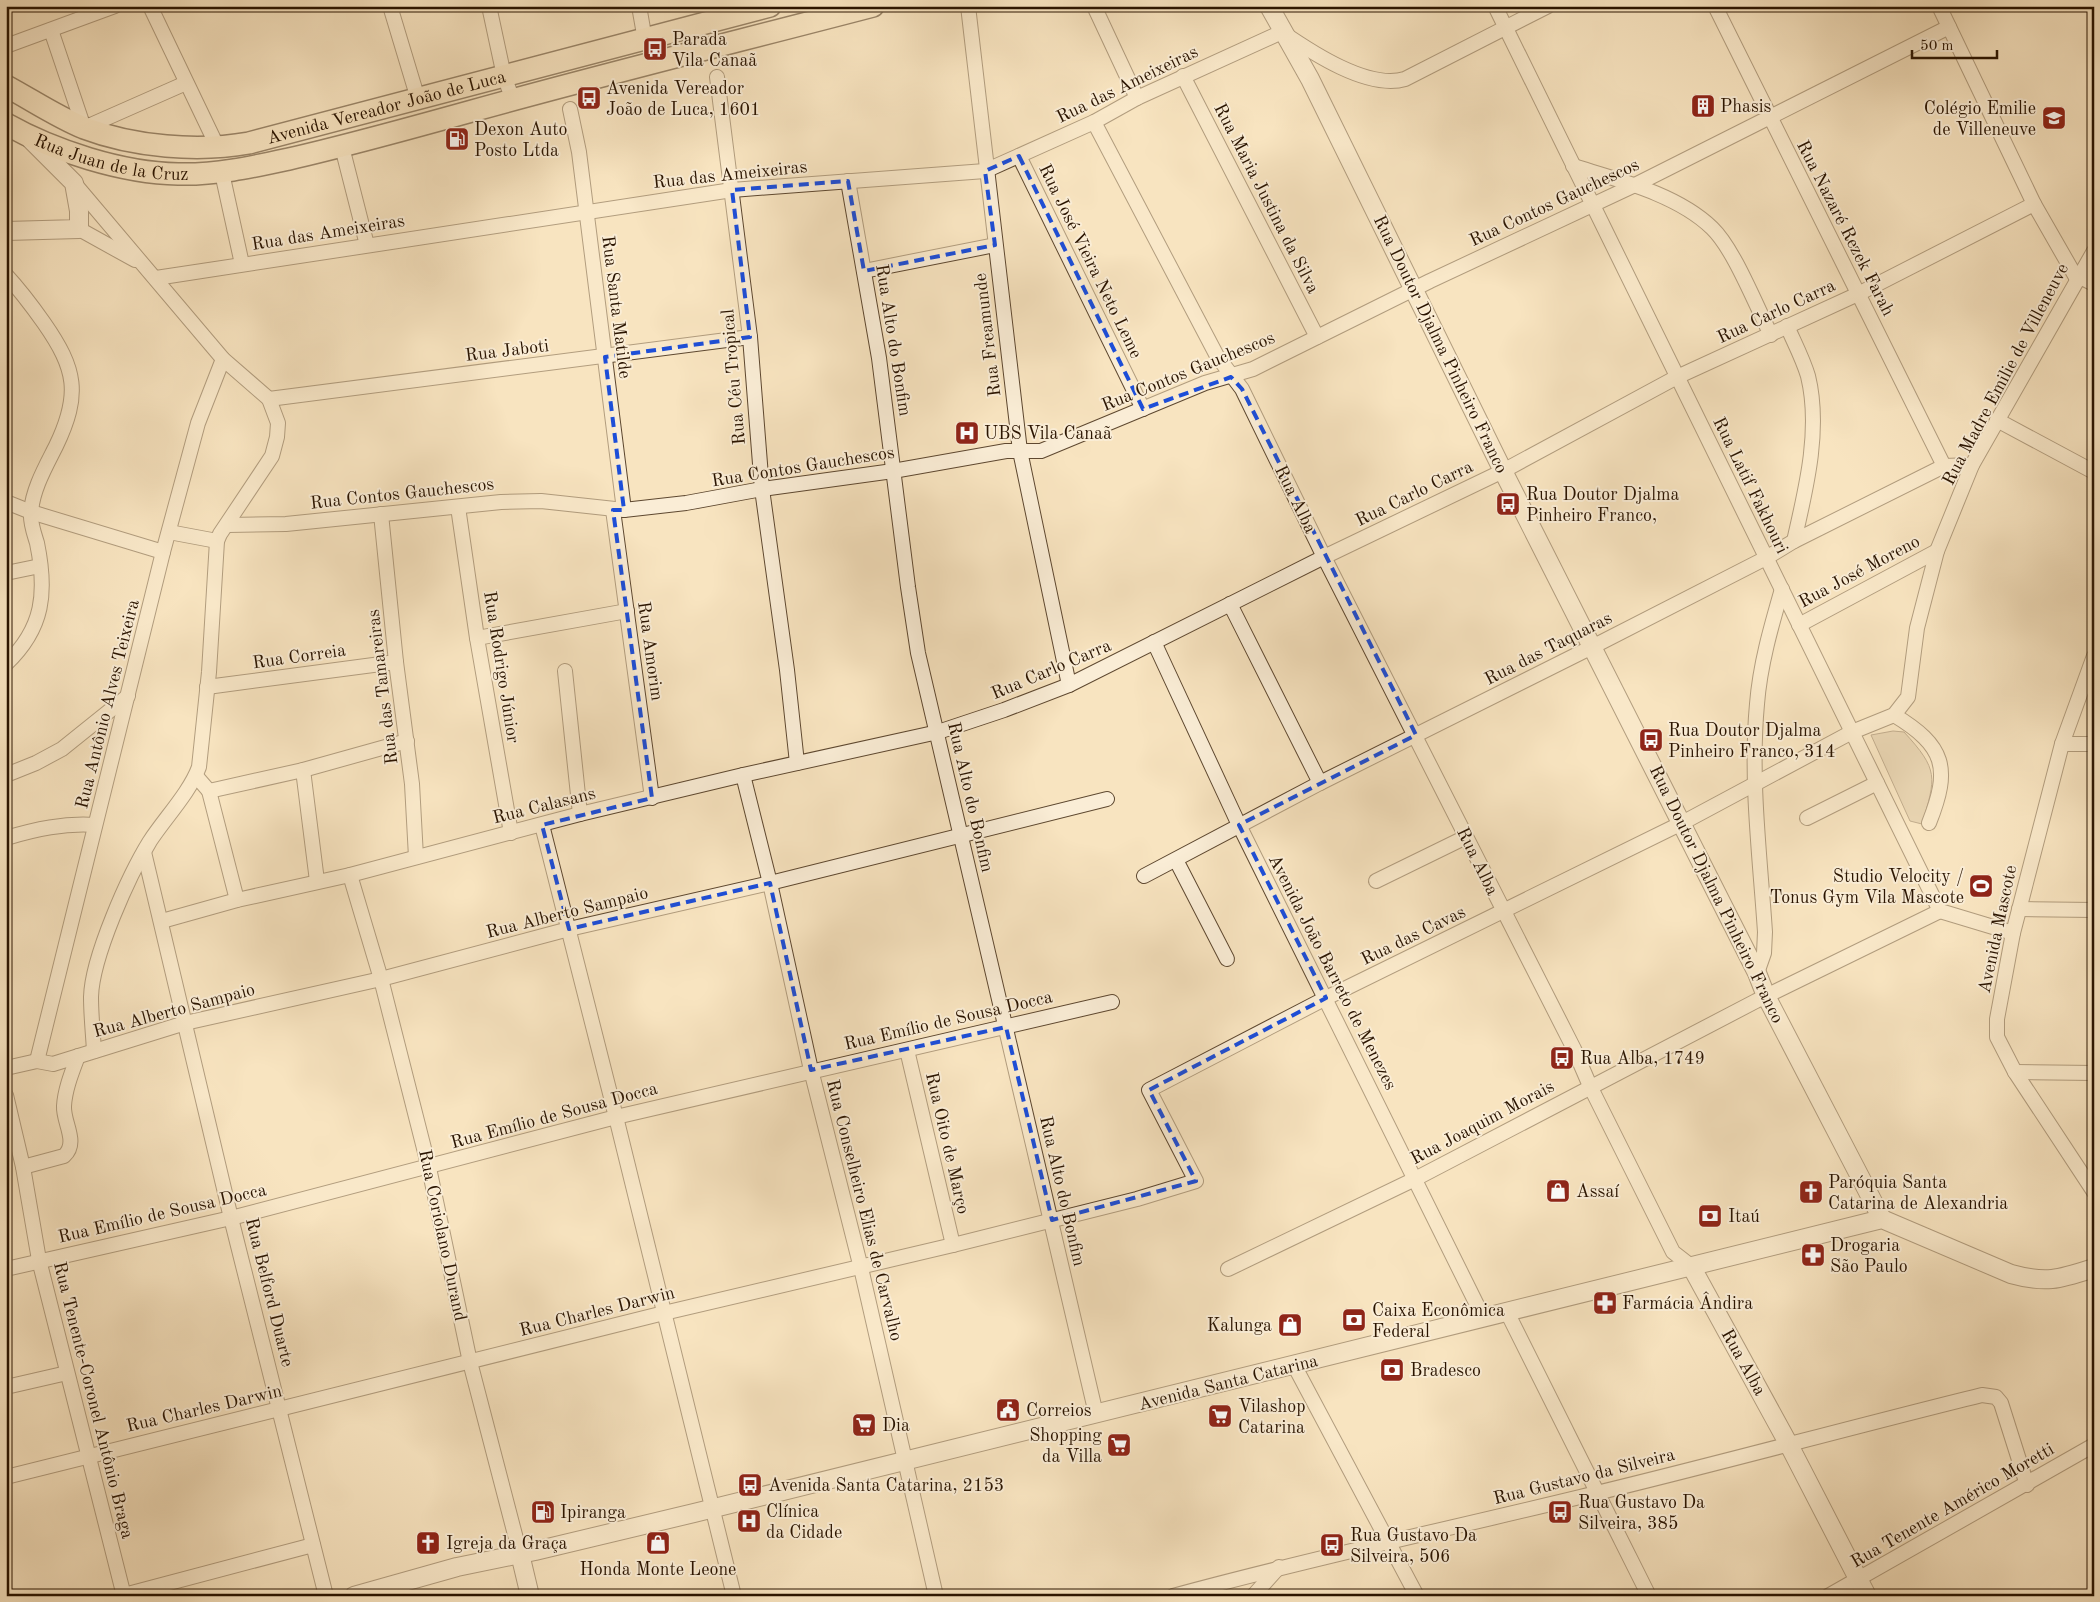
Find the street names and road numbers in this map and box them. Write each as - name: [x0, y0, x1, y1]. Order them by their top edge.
- street label: Rua das Ameixeiras: [1054, 43, 1201, 127]
- street label: Avenida Vereador João de Luca: [265, 68, 508, 148]
- street label: Rua Maria Justina da Silva: [1210, 101, 1322, 296]
- street label: Rua Juan de la Cruz: [31, 131, 188, 184]
- street label: Rua Nazaré Rezek Farah: [1793, 138, 1897, 319]
- street label: Rua Contos Gauchescos: [1467, 156, 1642, 250]
- street label: Rua das Ameixeiras: [652, 158, 808, 192]
- street label: Rua José Vieira Neto Leme: [1035, 161, 1145, 362]
- street label: Rua das Ameixeiras: [250, 212, 406, 254]
- street label: Rua Doutor Djalma Pinheiro Franco: [1370, 213, 1511, 476]
- street label: Rua Santa Matilde: [598, 235, 634, 380]
- street label: Rua Madre Emilie de Villeneuve: [1940, 261, 2072, 488]
- street label: Rua Alto do Bonfim: [872, 263, 914, 417]
- street label: Rua Freamunde: [971, 272, 1005, 398]
- street label: Rua Carlo Carra: [1715, 277, 1838, 347]
- street label: Rua Céu Tropical: [719, 308, 749, 446]
- street label: Rua Contos Gauchescos: [1099, 329, 1278, 415]
- street label: Rua Jaboti: [464, 337, 550, 365]
- street label: Rua Latif Fakhouri: [1709, 414, 1791, 557]
- street label: Rua Contos Gauchescos: [710, 444, 896, 490]
- street label: Rua Carlo Carra: [1353, 458, 1476, 530]
- street label: Rua Alba: [1271, 463, 1319, 536]
- street label: Rua Contos Gauchescos: [309, 475, 495, 513]
- street label: Rua José Moreno: [1796, 532, 1923, 611]
- street label: Rua Rodrigo Júnior: [480, 590, 522, 745]
- street label: Rua Antônio Alves Teixeira: [73, 598, 143, 811]
- street label: Rua Amorim: [634, 600, 666, 702]
- street label: Rua das Tamareiras: [365, 608, 401, 765]
- street label: Rua das Taquaras: [1482, 609, 1615, 689]
- street label: Rua Carlo Carra: [989, 637, 1114, 703]
- street label: Rua Correia: [251, 642, 347, 672]
- street label: Rua Alto do Bonfim: [944, 720, 996, 874]
- street label: Rua Doutor Djalma Pinheiro Franco: [1646, 763, 1787, 1026]
- street label: Rua Calasans: [491, 784, 598, 827]
- street label: Rua Alba: [1453, 825, 1501, 898]
- street label: Avenida João Barreto de Menezes: [1265, 852, 1400, 1093]
- street label: Avenida Mascote: [1976, 863, 2020, 995]
- street label: Rua Alberto Sampaio: [484, 884, 650, 942]
- street label: Rua das Cavas: [1358, 903, 1469, 969]
- street label: Rua Alberto Sampaio: [91, 981, 257, 1041]
- street label: Rua Emílio de Sousa Docca: [842, 988, 1054, 1054]
- street label: Rua Oito de Março: [922, 1071, 972, 1216]
- street label: Rua Joaquim Morais: [1408, 1077, 1557, 1168]
- street label: Rua Conselheiro Elias de Carvalho: [823, 1078, 905, 1343]
- street label: Rua Emílio de Sousa Docca: [449, 1080, 660, 1152]
- street label: Rua Alto do Bonfim: [1036, 1114, 1088, 1268]
- street label: Rua Coriolano Durand: [415, 1148, 469, 1323]
- street label: Rua Emílio de Sousa Docca: [56, 1181, 268, 1247]
- street label: Rua Belford Duarte: [242, 1216, 296, 1369]
- street label: Rua Tenente-Coronel Antônio Braga: [50, 1260, 136, 1541]
- street label: Rua Charles Darwin: [518, 1284, 677, 1340]
- street label: Rua Alba: [1718, 1326, 1769, 1399]
- street label: Avenida Santa Catarina: [1137, 1352, 1320, 1414]
- street label: Rua Charles Darwin: [125, 1382, 284, 1436]
- street label: Rua Tenente Américo Moretti: [1848, 1440, 2057, 1571]
- street label: Rua Gustavo da Silveira: [1492, 1446, 1677, 1508]

